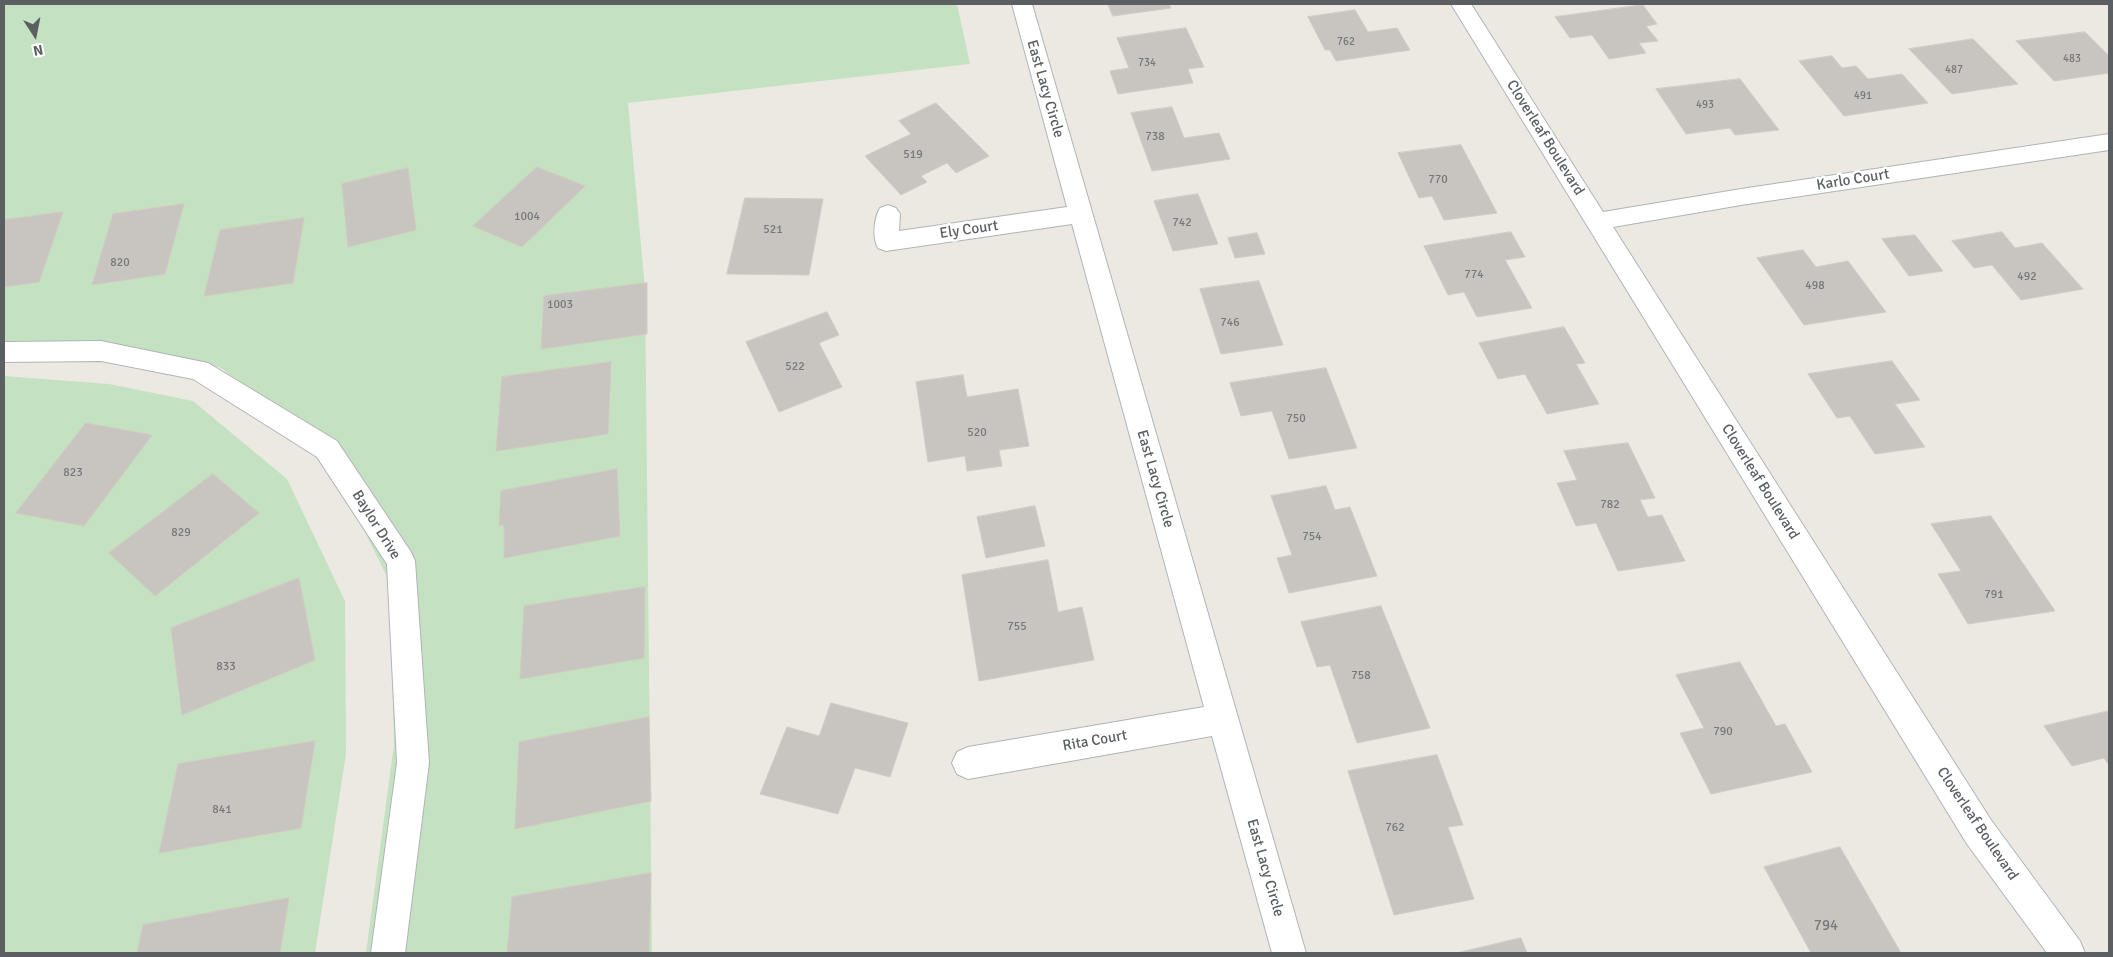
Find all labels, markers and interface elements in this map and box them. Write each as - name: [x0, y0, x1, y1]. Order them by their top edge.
- north arrow: [10, 10, 60, 60]
- house number: 762: [1337, 35, 1355, 49]
- street label: East Lacy Circle: [1022, 38, 1068, 140]
- text: N: [32, 41, 44, 59]
- house number: 483: [2063, 52, 2081, 66]
- house number: 734: [1138, 56, 1156, 70]
- house number: 487: [1945, 63, 1963, 77]
- street label: Cloverleaf Boulevard: [1502, 77, 1588, 199]
- house number: 491: [1854, 89, 1872, 103]
- house number: 493: [1696, 98, 1714, 112]
- house number: 738: [1145, 130, 1165, 144]
- house number: 519: [903, 148, 923, 162]
- street label: Karlo Court: [1815, 165, 1891, 195]
- house number: 770: [1428, 173, 1448, 187]
- house number: 1004: [514, 210, 540, 224]
- house number: 742: [1172, 216, 1192, 230]
- street label: Ely Court: [939, 217, 999, 243]
- house number: 521: [763, 223, 783, 237]
- house number: 820: [110, 256, 130, 270]
- house number: 774: [1464, 268, 1484, 282]
- house number: 492: [2017, 270, 2037, 284]
- house number: 498: [1805, 279, 1825, 293]
- house number: 1003: [547, 298, 573, 312]
- house number: 746: [1220, 316, 1240, 330]
- house number: 522: [785, 360, 805, 374]
- house number: 750: [1286, 412, 1306, 426]
- street label: Cloverleaf Boulevard: [1717, 421, 1803, 543]
- house number: 520: [967, 426, 987, 440]
- street label: East Lacy Circle: [1132, 428, 1178, 530]
- house number: 823: [63, 466, 83, 480]
- street label: Baylor Drive: [348, 487, 404, 563]
- house number: 782: [1600, 498, 1620, 512]
- house number: 829: [171, 526, 191, 540]
- house number: 754: [1302, 530, 1322, 544]
- house number: 791: [1984, 588, 2004, 602]
- house number: 755: [1007, 620, 1027, 634]
- house number: 833: [216, 660, 236, 674]
- house number: 758: [1351, 669, 1371, 683]
- house number: 790: [1713, 725, 1733, 739]
- street label: Rita Court: [1061, 726, 1129, 756]
- street label: Cloverleaf Boulevard: [1932, 764, 2022, 884]
- house number: 841: [212, 803, 232, 817]
- street label: East Lacy Circle: [1242, 817, 1288, 919]
- house number: 762: [1385, 821, 1405, 835]
- house number: 794: [1814, 917, 1838, 935]

